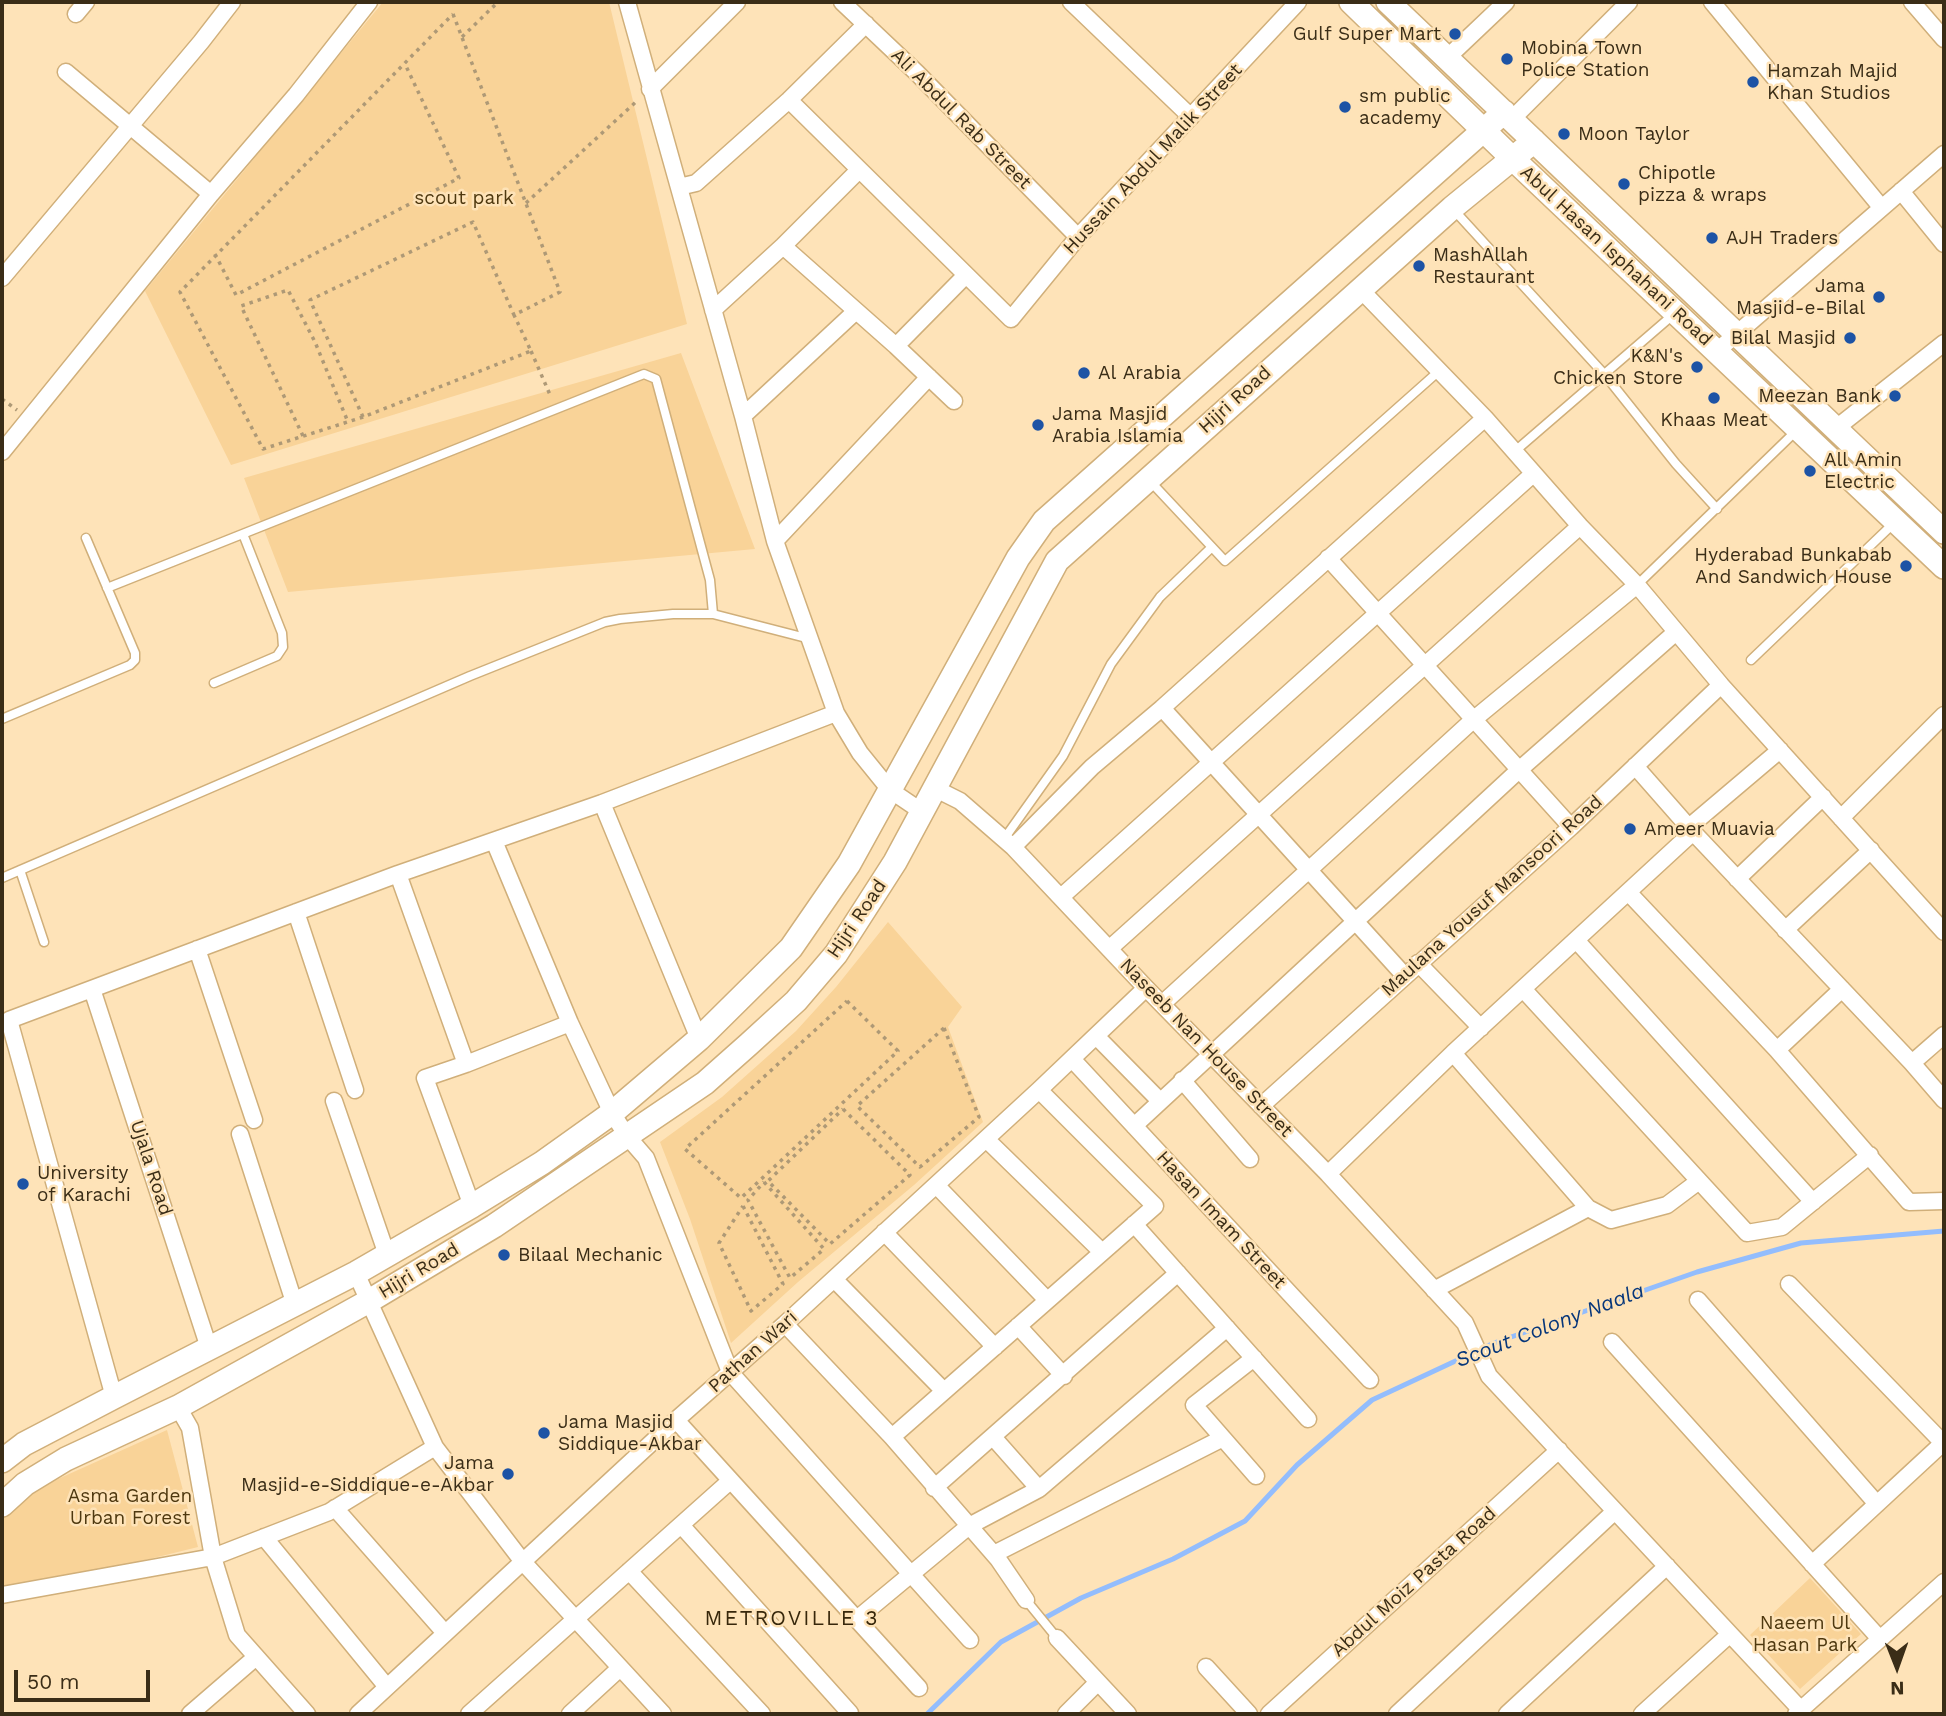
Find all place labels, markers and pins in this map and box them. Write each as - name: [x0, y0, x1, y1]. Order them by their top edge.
- place label: Gulf Super Mart: [1293, 23, 1441, 45]
- marker: Gulf Super Mart: [1447, 26, 1463, 42]
- place label: Mobina Town Police Station: [1521, 37, 1649, 81]
- marker: Mobina Town Police Station: [1499, 51, 1515, 67]
- place label: Hamzah Majid Khan Studios: [1767, 60, 1898, 104]
- marker: Hamzah Majid Khan Studios: [1745, 74, 1761, 90]
- place label: sm public academy: [1359, 85, 1451, 129]
- marker: sm public academy: [1337, 99, 1353, 115]
- place label: Moon Taylor: [1578, 123, 1690, 145]
- marker: Moon Taylor: [1556, 126, 1572, 142]
- place label: Chipotle pizza & wraps: [1638, 162, 1767, 206]
- marker: Chipotle pizza & wraps: [1616, 176, 1632, 192]
- place label: AJH Traders: [1726, 227, 1838, 249]
- marker: AJH Traders: [1704, 230, 1720, 246]
- place label: MashAllah Restaurant: [1433, 244, 1535, 288]
- marker: MashAllah Restaurant: [1411, 258, 1427, 274]
- place label: Jama Masjid-e-Bilal: [1736, 275, 1865, 319]
- marker: Jama Masjid-e-Bilal: [1871, 289, 1887, 305]
- place label: Bilal Masjid: [1731, 327, 1836, 349]
- marker: Bilal Masjid: [1842, 330, 1858, 346]
- place label: K&N's Chicken Store: [1553, 345, 1683, 389]
- marker: K&N's Chicken Store: [1689, 359, 1705, 375]
- place label: Al Arabia: [1098, 362, 1181, 384]
- marker: Al Arabia: [1076, 365, 1092, 381]
- place label: Meezan Bank: [1758, 385, 1881, 407]
- marker: Meezan Bank: [1887, 388, 1903, 404]
- marker: Khaas Meat: [1706, 390, 1722, 406]
- place label: Jama Masjid Arabia Islamia: [1052, 403, 1183, 447]
- place label: Khaas Meat: [1660, 409, 1768, 431]
- marker: Jama Masjid Arabia Islamia: [1030, 417, 1046, 433]
- place label: All Amin Electric: [1824, 449, 1902, 493]
- marker: All Amin Electric: [1802, 463, 1818, 479]
- place label: Hyderabad Bunkabab And Sandwich House: [1694, 544, 1892, 588]
- marker: Hyderabad Bunkabab And Sandwich House: [1898, 558, 1914, 574]
- place label: Ameer Muavia: [1644, 818, 1775, 840]
- marker: Ameer Muavia: [1622, 821, 1638, 837]
- place label: University of Karachi: [37, 1162, 131, 1206]
- marker: University of Karachi: [15, 1176, 31, 1192]
- place label: Bilaal Mechanic: [518, 1244, 663, 1266]
- marker: Bilaal Mechanic: [496, 1247, 512, 1263]
- place label: Jama Masjid Siddique-Akbar: [558, 1411, 702, 1455]
- marker: Jama Masjid Siddique-Akbar: [536, 1425, 552, 1441]
- place label: Jama Masjid-e-Siddique-e-Akbar: [241, 1452, 494, 1496]
- marker: Jama Masjid-e-Siddique-e-Akbar: [500, 1466, 516, 1482]

